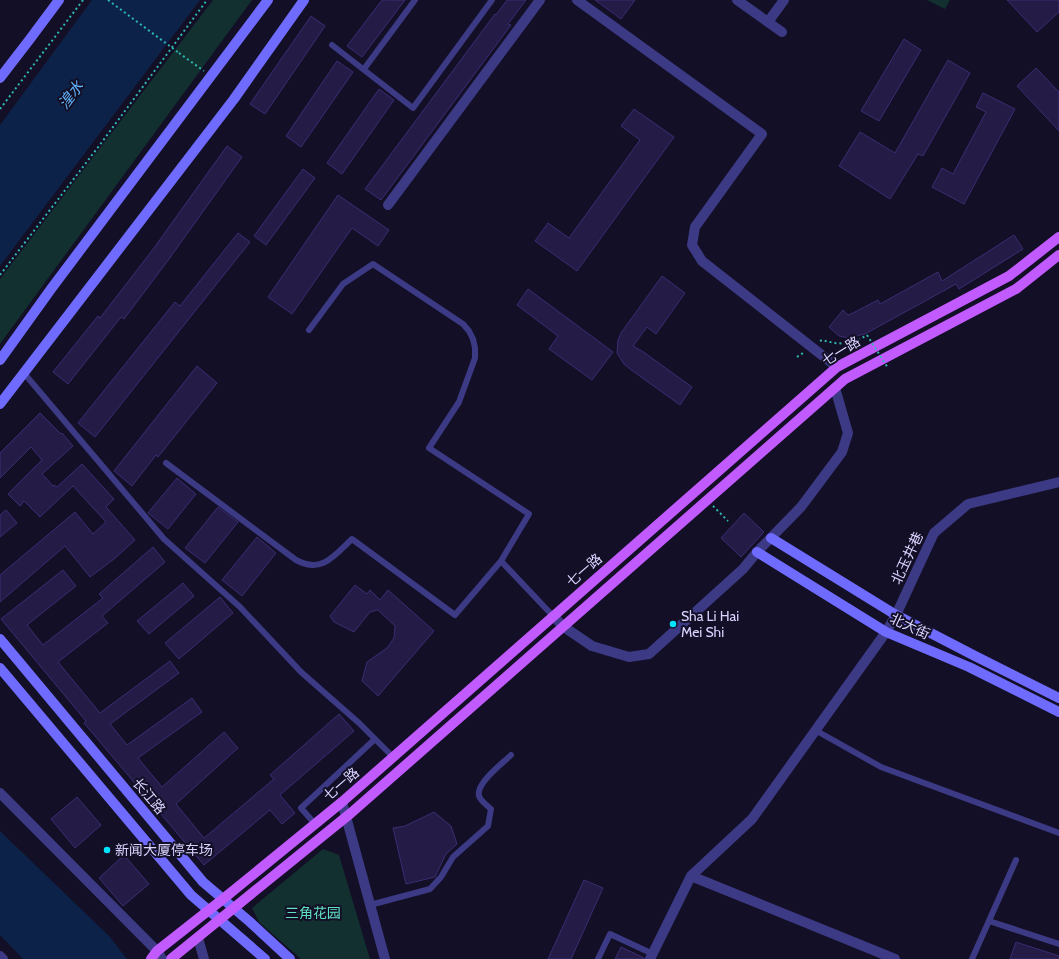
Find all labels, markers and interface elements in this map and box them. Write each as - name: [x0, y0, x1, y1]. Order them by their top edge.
- water label: 湟水: [55, 77, 88, 112]
- street label: 七一路: [818, 332, 864, 370]
- street label: 北玉井巷: [887, 529, 927, 587]
- street label: 七一路: [562, 549, 606, 591]
- place label: Sha Li Hai Mei Shi: [681, 607, 739, 641]
- street label: 北大街: [887, 609, 933, 643]
- marker: Sha Li Hai Mei Shi: [668, 619, 678, 629]
- street label: 七一路: [319, 763, 363, 805]
- street label: 长江路: [129, 774, 169, 818]
- place label: 新闻大厦停车场: [115, 841, 213, 859]
- marker: 新闻大厦停车场: [102, 845, 112, 855]
- park label: 三角花园: [285, 904, 341, 922]

